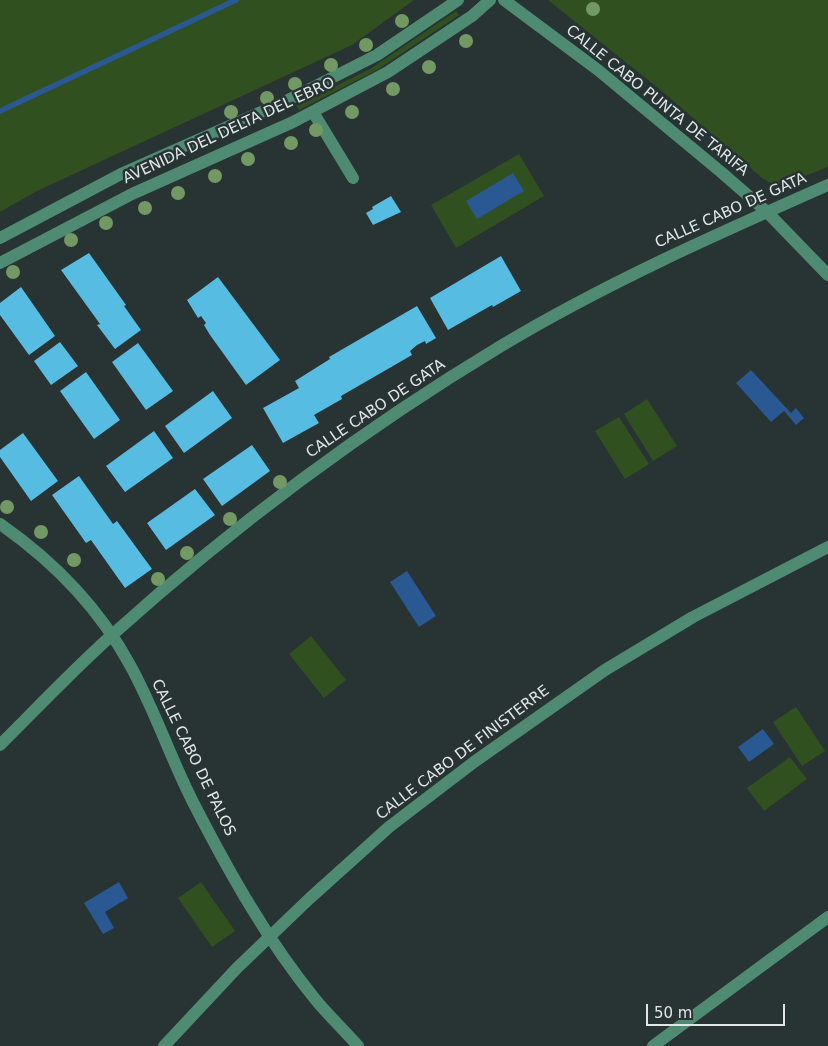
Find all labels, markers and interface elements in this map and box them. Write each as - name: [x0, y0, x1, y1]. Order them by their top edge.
- street label: CALLE CABO PUNTA DE TARIFA: [562, 22, 752, 180]
- street label: AVENIDA DEL DELTA DEL EBRO: [120, 74, 338, 188]
- street label: CALLE CABO DE GATA: [653, 169, 809, 253]
- street label: CALLE CABO DE GATA: [303, 356, 449, 462]
- street label: CALLE CABO DE PALOS: [147, 677, 239, 839]
- street label: CALLE CABO DE FINISTERRE: [373, 682, 553, 824]
- scale bar: [648, 994, 787, 1026]
- text: 50 m: [654, 1004, 692, 1022]

